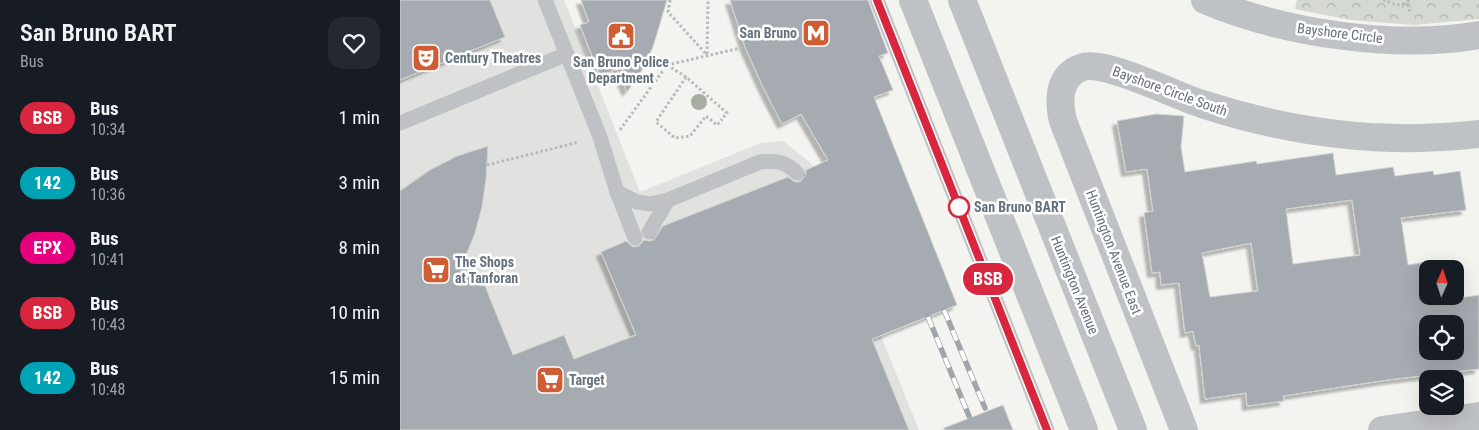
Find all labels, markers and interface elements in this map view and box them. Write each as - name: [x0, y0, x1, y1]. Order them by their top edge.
- button: heart: [328, 17, 380, 69]
- metro station icon: San Bruno: [801, 18, 831, 48]
- text: San Bruno BART: [20, 19, 177, 47]
- street label: Bayshore Circle: [1296, 20, 1384, 46]
- public building icon: San Bruno Police Department: [606, 21, 636, 51]
- place label: San Bruno: [740, 25, 797, 41]
- theatre icon: Century Theatres: [411, 43, 441, 73]
- place label: Century Theatres: [445, 50, 541, 66]
- text: Bus: [20, 52, 44, 71]
- place label: San Bruno Police Department: [573, 54, 669, 86]
- street label: Bayshore Circle South: [1110, 63, 1230, 119]
- text: Bus: [90, 97, 119, 120]
- text: 1 min: [338, 106, 380, 129]
- text: BSB: [33, 107, 62, 128]
- text: 10:34: [90, 120, 125, 139]
- text: Bus: [90, 162, 119, 185]
- text: 3 min: [338, 171, 380, 194]
- text: 142: [34, 172, 61, 193]
- text: 10:36: [90, 185, 125, 204]
- street label: Huntington Avenue East: [1083, 188, 1145, 316]
- marker: San Bruno BART: [948, 196, 970, 218]
- place label: San Bruno BART: [974, 199, 1066, 215]
- text: Bus: [90, 227, 119, 250]
- street label: Huntington Avenue: [1048, 234, 1102, 337]
- text: 8 min: [338, 236, 380, 259]
- text: EPX: [33, 237, 62, 258]
- text: 10:41: [90, 250, 125, 269]
- place label: The Shops at Tanforan: [455, 254, 518, 286]
- supermarket icon: The Shops at Tanforan: [421, 255, 451, 285]
- north arrow: [1419, 260, 1464, 305]
- map controls: [1419, 260, 1464, 415]
- line badge: BSB: [959, 263, 1017, 295]
- text: BSB: [973, 268, 1003, 289]
- text: Bus: [90, 292, 119, 315]
- text: 10 min: [329, 301, 380, 324]
- text: BSB: [33, 302, 62, 323]
- text: 10:43: [90, 315, 125, 334]
- button: locate: [1419, 315, 1464, 360]
- text: Bus: [90, 357, 119, 380]
- supermarket icon: Target: [535, 365, 565, 395]
- text: 15 min: [329, 366, 380, 389]
- text: 142: [34, 367, 61, 388]
- button: layers: [1419, 370, 1464, 415]
- place label: Target: [569, 372, 605, 388]
- text: 10:48: [90, 380, 125, 399]

